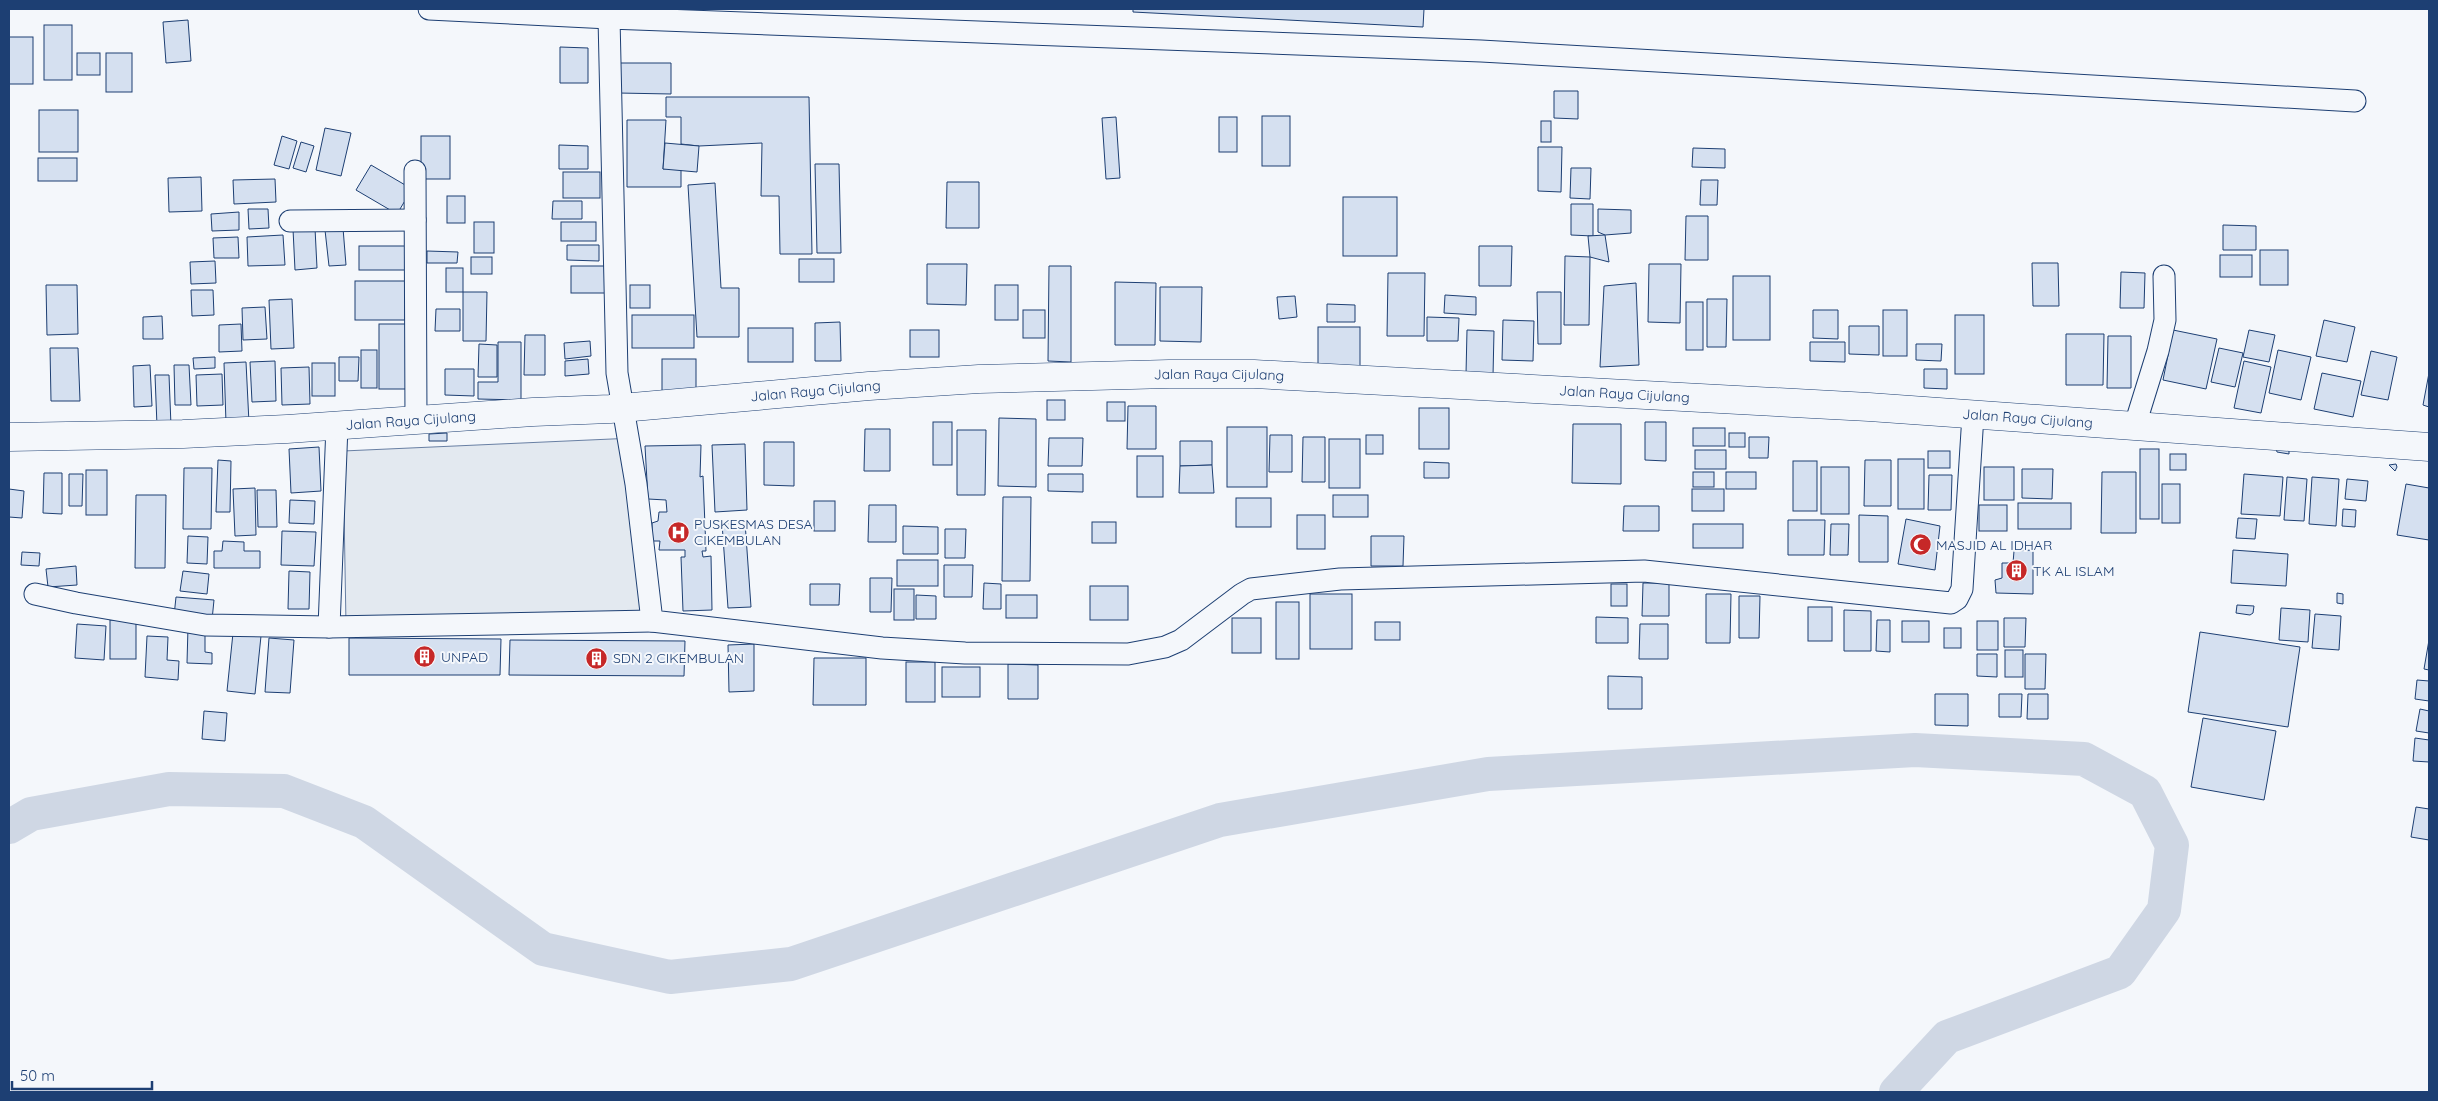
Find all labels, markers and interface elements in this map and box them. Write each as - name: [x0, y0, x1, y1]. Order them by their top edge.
- street label: Jalan Raya Cijulang: [1153, 365, 1285, 385]
- street label: Jalan Raya Cijulang: [749, 376, 881, 406]
- street label: Jalan Raya Cijulang: [1559, 381, 1690, 406]
- street label: Jalan Raya Cijulang: [1962, 405, 2093, 432]
- street label: Jalan Raya Cijulang: [345, 407, 476, 434]
- place label: PUSKESMAS DESA CIKEMBULAN: [694, 515, 813, 549]
- hospital icon: PUSKESMAS DESA CIKEMBULAN: [666, 520, 690, 544]
- mosque icon: MASJID AL IDHAR: [1908, 533, 1932, 557]
- place label: MASJID AL IDHAR: [1936, 536, 2052, 554]
- building icon: TK AL ISLAM: [2005, 559, 2029, 583]
- place label: TK AL ISLAM: [2033, 562, 2115, 580]
- building icon: UNPAD: [413, 645, 437, 669]
- building icon: SDN 2 CIKEMBULAN: [585, 646, 609, 670]
- place label: UNPAD: [441, 648, 488, 666]
- place label: SDN 2 CIKEMBULAN: [613, 649, 744, 667]
- scale bar: [12, 1058, 152, 1090]
- text: 50 m: [20, 1066, 55, 1085]

